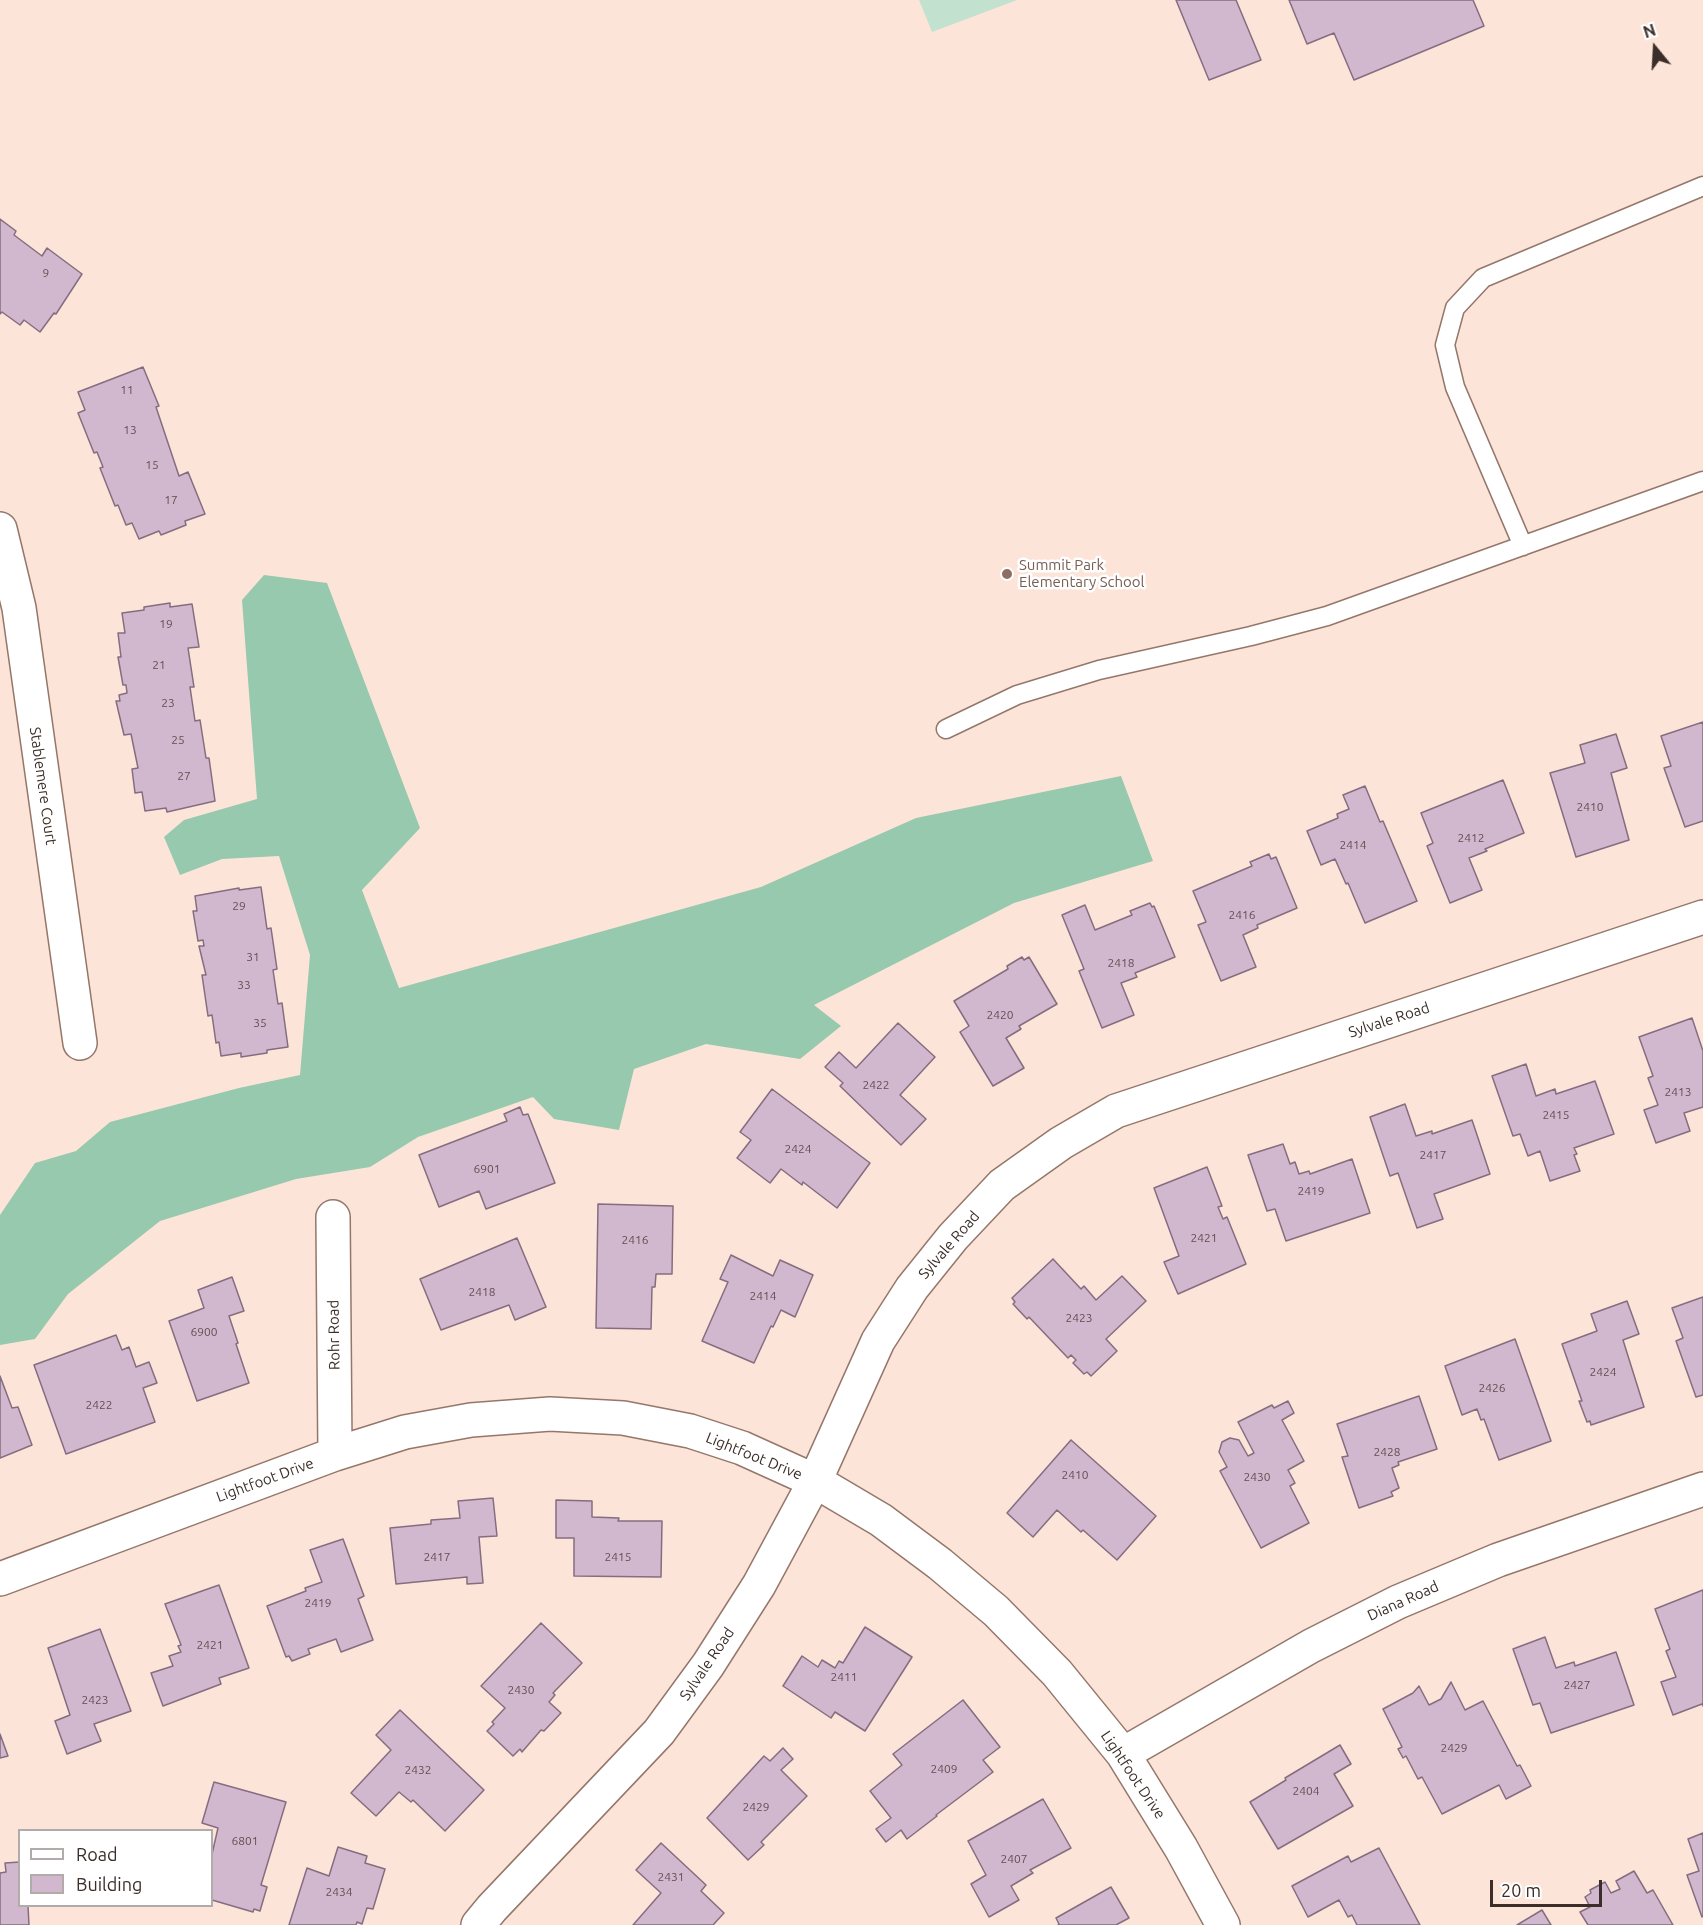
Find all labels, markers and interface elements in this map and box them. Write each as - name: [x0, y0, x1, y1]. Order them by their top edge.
- north arrow: [1625, 18, 1685, 78]
- text: N: [1641, 20, 1658, 41]
- house number: 9: [43, 266, 49, 280]
- house number: 11: [120, 383, 134, 397]
- house number: 13: [123, 423, 137, 437]
- house number: 15: [145, 458, 159, 472]
- house number: 17: [164, 493, 178, 507]
- place label: Summit Park Elementary School: [1019, 556, 1145, 591]
- marker: Summit Park Elementary School: [1000, 567, 1014, 581]
- house number: 19: [159, 617, 173, 631]
- house number: 21: [152, 658, 166, 672]
- house number: 23: [161, 696, 175, 710]
- street label: Stablemere Court: [26, 726, 60, 846]
- house number: 25: [171, 733, 185, 747]
- house number: 27: [177, 769, 191, 783]
- house number: 2410: [1576, 800, 1604, 814]
- house number: 2412: [1457, 831, 1485, 845]
- house number: 2414: [1339, 838, 1367, 852]
- house number: 29: [232, 899, 246, 913]
- house number: 2416: [1228, 908, 1256, 922]
- house number: 31: [246, 950, 260, 964]
- house number: 2418: [1107, 956, 1135, 970]
- house number: 33: [237, 978, 251, 992]
- street label: Sylvale Road: [1346, 998, 1432, 1042]
- house number: 2420: [986, 1008, 1014, 1022]
- house number: 35: [253, 1016, 267, 1030]
- house number: 2422: [862, 1078, 890, 1092]
- house number: 2413: [1664, 1085, 1692, 1099]
- house number: 2415: [1542, 1108, 1570, 1122]
- house number: 2424: [784, 1142, 812, 1156]
- house number: 2417: [1419, 1148, 1447, 1162]
- house number: 6901: [473, 1162, 501, 1176]
- house number: 2419: [1297, 1184, 1325, 1198]
- street label: Sylvale Road: [915, 1207, 983, 1283]
- house number: 2421: [1190, 1231, 1218, 1245]
- house number: 2416: [621, 1233, 649, 1247]
- house number: 2418: [468, 1285, 496, 1299]
- house number: 2414: [749, 1289, 777, 1303]
- street label: Rohr Road: [324, 1300, 344, 1370]
- house number: 2423: [1065, 1311, 1093, 1325]
- house number: 6900: [190, 1325, 218, 1339]
- house number: 2424: [1589, 1365, 1617, 1379]
- house number: 2426: [1478, 1381, 1506, 1395]
- house number: 2422: [85, 1398, 113, 1412]
- street label: Lightfoot Drive: [703, 1428, 805, 1484]
- house number: 2428: [1373, 1445, 1401, 1459]
- street label: Lightfoot Drive: [214, 1454, 316, 1506]
- house number: 2410: [1061, 1468, 1089, 1482]
- house number: 2430: [1243, 1470, 1271, 1484]
- house number: 2417: [423, 1550, 451, 1564]
- house number: 2415: [604, 1550, 632, 1564]
- street label: Diana Road: [1365, 1577, 1441, 1625]
- house number: 2419: [304, 1596, 332, 1610]
- street label: Sylvale Road: [676, 1624, 738, 1704]
- house number: 2421: [196, 1638, 224, 1652]
- house number: 2411: [830, 1670, 858, 1684]
- house number: 2427: [1563, 1678, 1591, 1692]
- house number: 2430: [507, 1683, 535, 1697]
- house number: 2423: [81, 1693, 109, 1707]
- street label: Lightfoot Drive: [1097, 1728, 1169, 1822]
- house number: 2429: [1440, 1741, 1468, 1755]
- house number: 2409: [930, 1762, 958, 1776]
- house number: 2432: [404, 1763, 432, 1777]
- house number: 2404: [1292, 1784, 1320, 1798]
- house number: 2429: [742, 1800, 770, 1814]
- legend: [18, 1829, 213, 1907]
- house number: 6801: [231, 1834, 259, 1848]
- text: Road: [76, 1844, 118, 1864]
- house number: 2407: [1000, 1852, 1028, 1866]
- scale bar: [1493, 1868, 1606, 1906]
- house number: 2431: [657, 1870, 685, 1884]
- text: Building: [76, 1874, 142, 1894]
- text: 20 m: [1501, 1880, 1541, 1900]
- house number: 2434: [325, 1885, 353, 1899]

